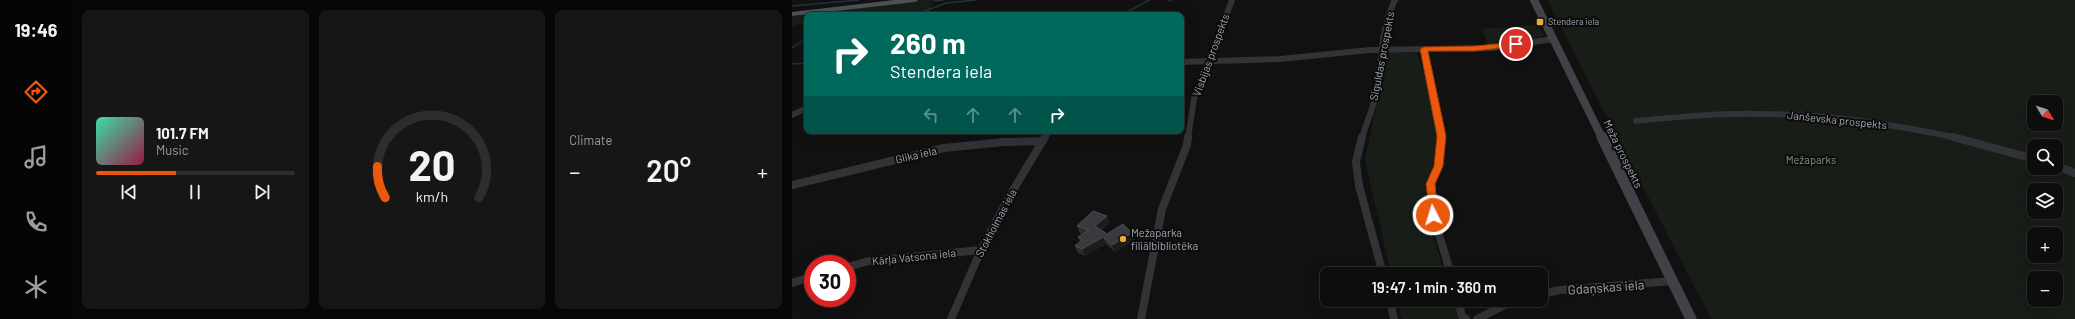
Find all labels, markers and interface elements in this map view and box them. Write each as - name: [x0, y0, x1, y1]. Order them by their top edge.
- street label: Siguldas prospekts: [1366, 10, 1397, 102]
- street label: Visbijas prospekts: [1190, 12, 1232, 98]
- place label: Stendera iela: [1548, 16, 1599, 27]
- marker: Stendera iela: [1535, 17, 1545, 27]
- text: 19:46: [14, 19, 58, 41]
- text: 260 m: [890, 26, 966, 60]
- pin: [1499, 27, 1533, 61]
- icon: right: [824, 28, 876, 80]
- icon: arrive: [1505, 33, 1527, 55]
- text: Stendera iela: [890, 60, 992, 82]
- icon: directions: [22, 78, 50, 106]
- north arrow: [2027, 95, 2063, 131]
- map controls: [2027, 95, 2063, 307]
- icon: left: [920, 104, 942, 126]
- icon: ahead: [962, 104, 984, 126]
- icon: ahead: [1004, 104, 1026, 126]
- icon: right: [1046, 104, 1068, 126]
- street label: Janševska prospekts: [1786, 108, 1888, 131]
- street label: Meža prospekts: [1601, 117, 1646, 190]
- text: 101.7 FM: [156, 124, 209, 142]
- text: Climate: [569, 132, 612, 148]
- text: 20: [408, 138, 455, 188]
- button: search: [2027, 139, 2063, 175]
- text: Music: [156, 142, 189, 158]
- icon: music: [22, 143, 50, 171]
- street label: Glika iela: [894, 143, 938, 166]
- text: 20°: [646, 152, 691, 188]
- park label: Mežaparks: [1786, 153, 1836, 166]
- text: −: [569, 158, 580, 184]
- text: +: [757, 158, 768, 184]
- icon: previous: [118, 181, 140, 203]
- icon: pause: [184, 181, 206, 203]
- icon: next: [251, 181, 273, 203]
- button: layers: [2027, 183, 2063, 219]
- text: km/h: [416, 187, 448, 204]
- street label: Stokholmas iela: [972, 187, 1019, 259]
- position arrow: [1412, 194, 1454, 236]
- icon: phone: [22, 208, 50, 236]
- place label: Mežaparka filiālbibliotēka: [1131, 226, 1198, 252]
- button: +: [2027, 227, 2063, 263]
- marker: Mežaparka filiālbibliotēka: [1118, 234, 1128, 244]
- street label: Kārļa Vatsona iela: [871, 246, 956, 267]
- speed limit sign: 30: [804, 255, 856, 307]
- button: −: [2027, 271, 2063, 307]
- icon: climate: [22, 273, 50, 301]
- street label: Gdaņskas iela: [1567, 276, 1645, 298]
- text: 19:47 · 1 min · 360 m: [1371, 278, 1497, 296]

